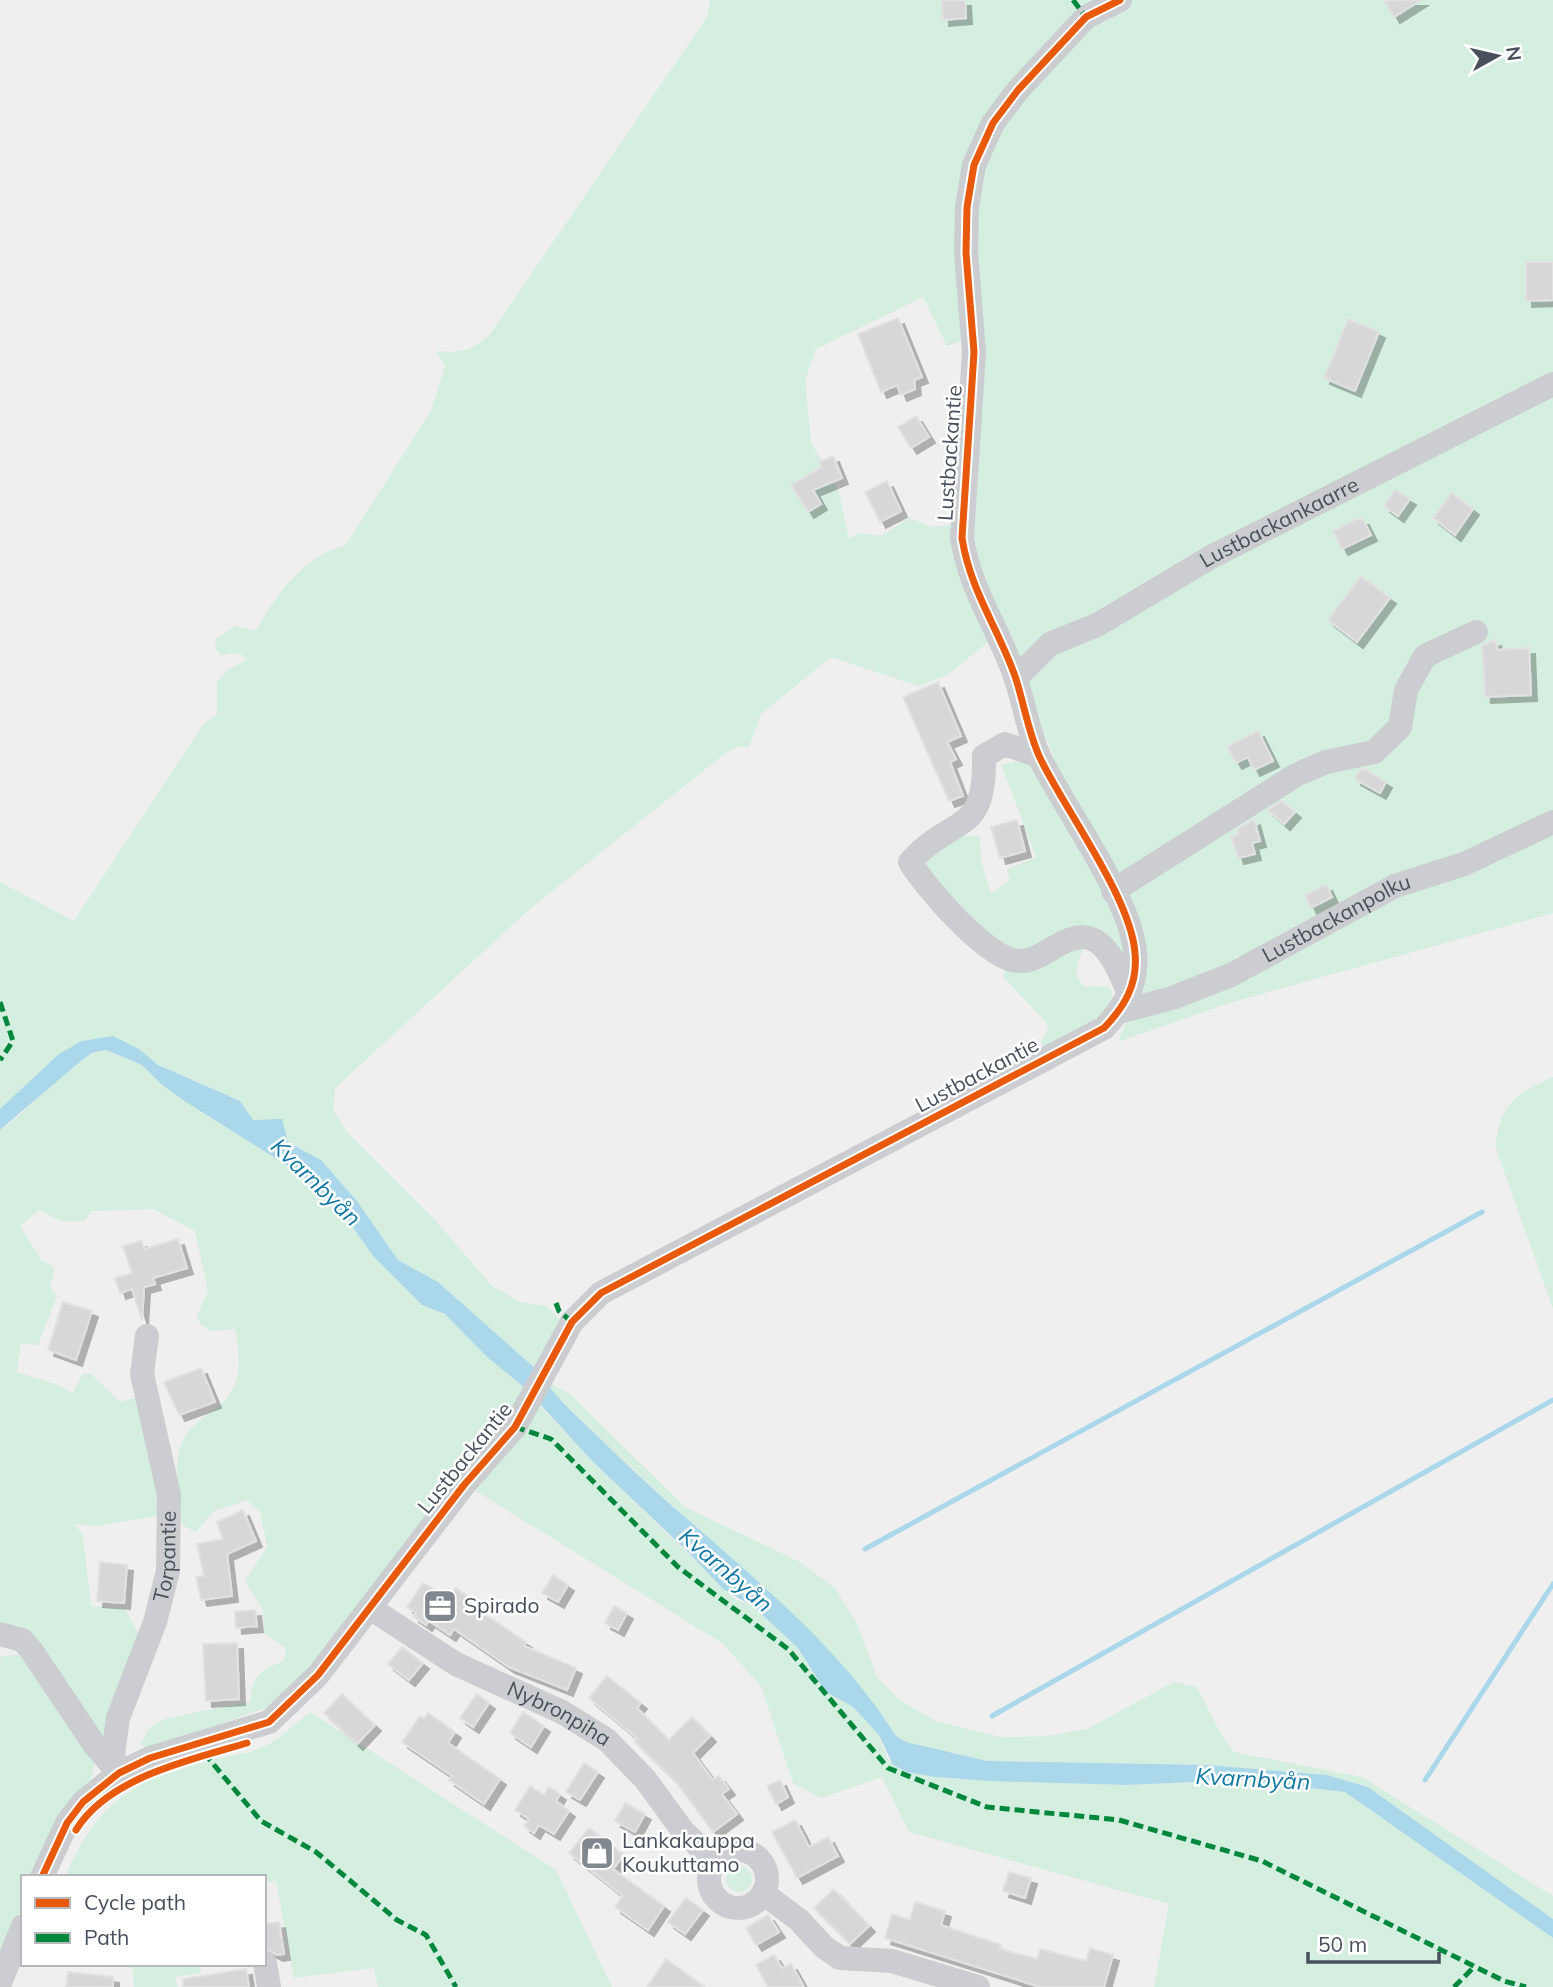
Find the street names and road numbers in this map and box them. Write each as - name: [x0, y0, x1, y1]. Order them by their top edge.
- street label: Lustbackantie: [931, 384, 967, 522]
- street label: Lustbackankaarre: [1194, 471, 1363, 573]
- street label: Lustbackanpolku: [1257, 868, 1414, 968]
- street label: Lustbackantie: [910, 1031, 1043, 1118]
- street label: Lustbackantie: [411, 1396, 517, 1518]
- street label: Torpantie: [147, 1511, 181, 1605]
- street label: Nybronpiha: [503, 1675, 616, 1751]

